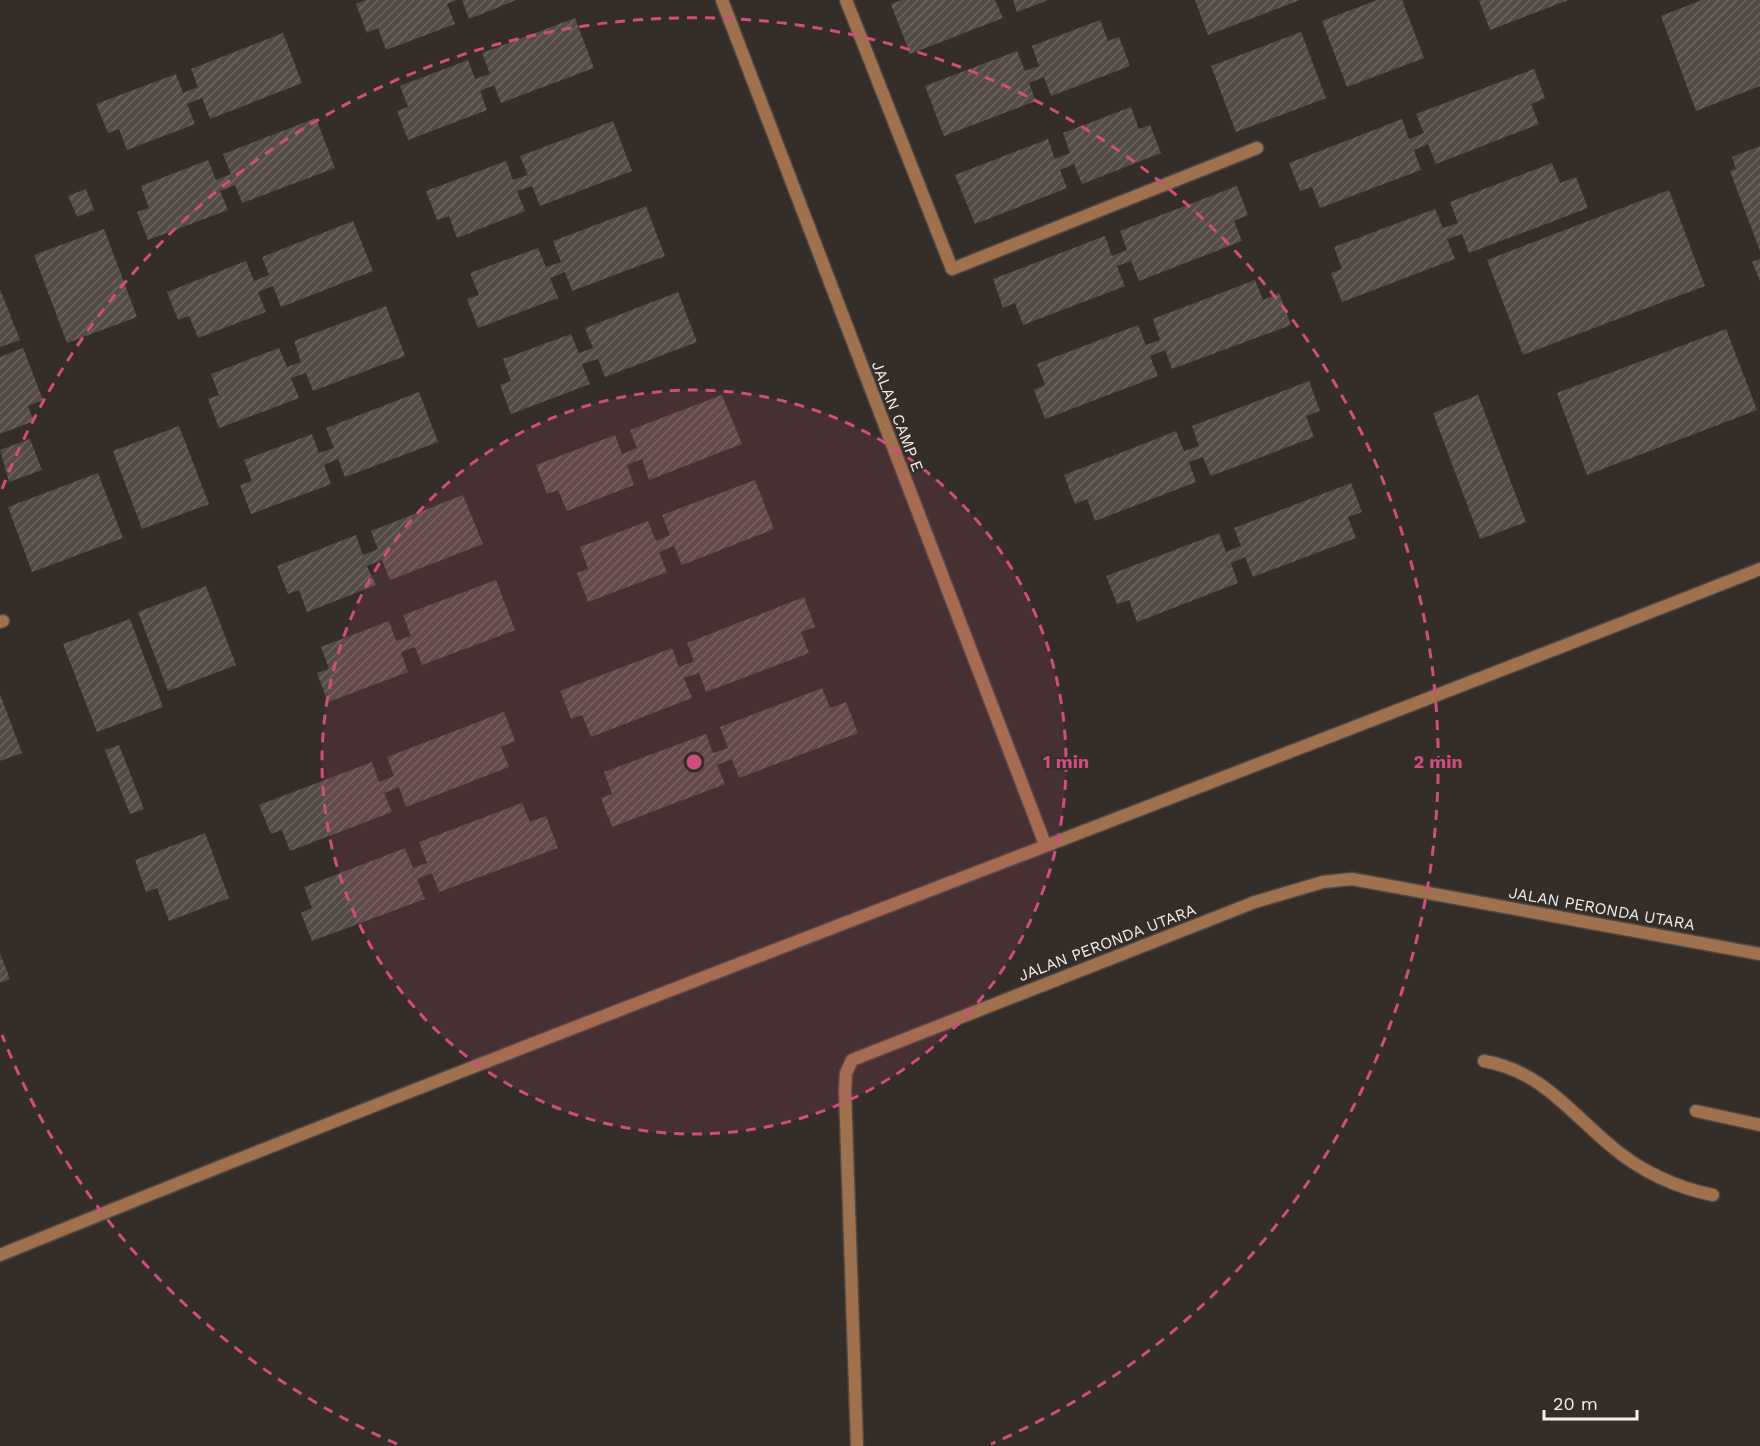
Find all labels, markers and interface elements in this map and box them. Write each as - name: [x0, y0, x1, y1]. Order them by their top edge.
- street label: JALAN CAMP E: [868, 358, 927, 474]
- text: 1 min: [1043, 751, 1089, 772]
- text: 2 min: [1413, 751, 1463, 772]
- centre of rings: [684, 752, 704, 772]
- street label: JALAN PERONDA UTARA: [1507, 883, 1697, 934]
- street label: JALAN PERONDA UTARA: [1016, 900, 1199, 985]
- scale bar: [1544, 1383, 1637, 1421]
- text: 20 m: [1553, 1393, 1598, 1414]

